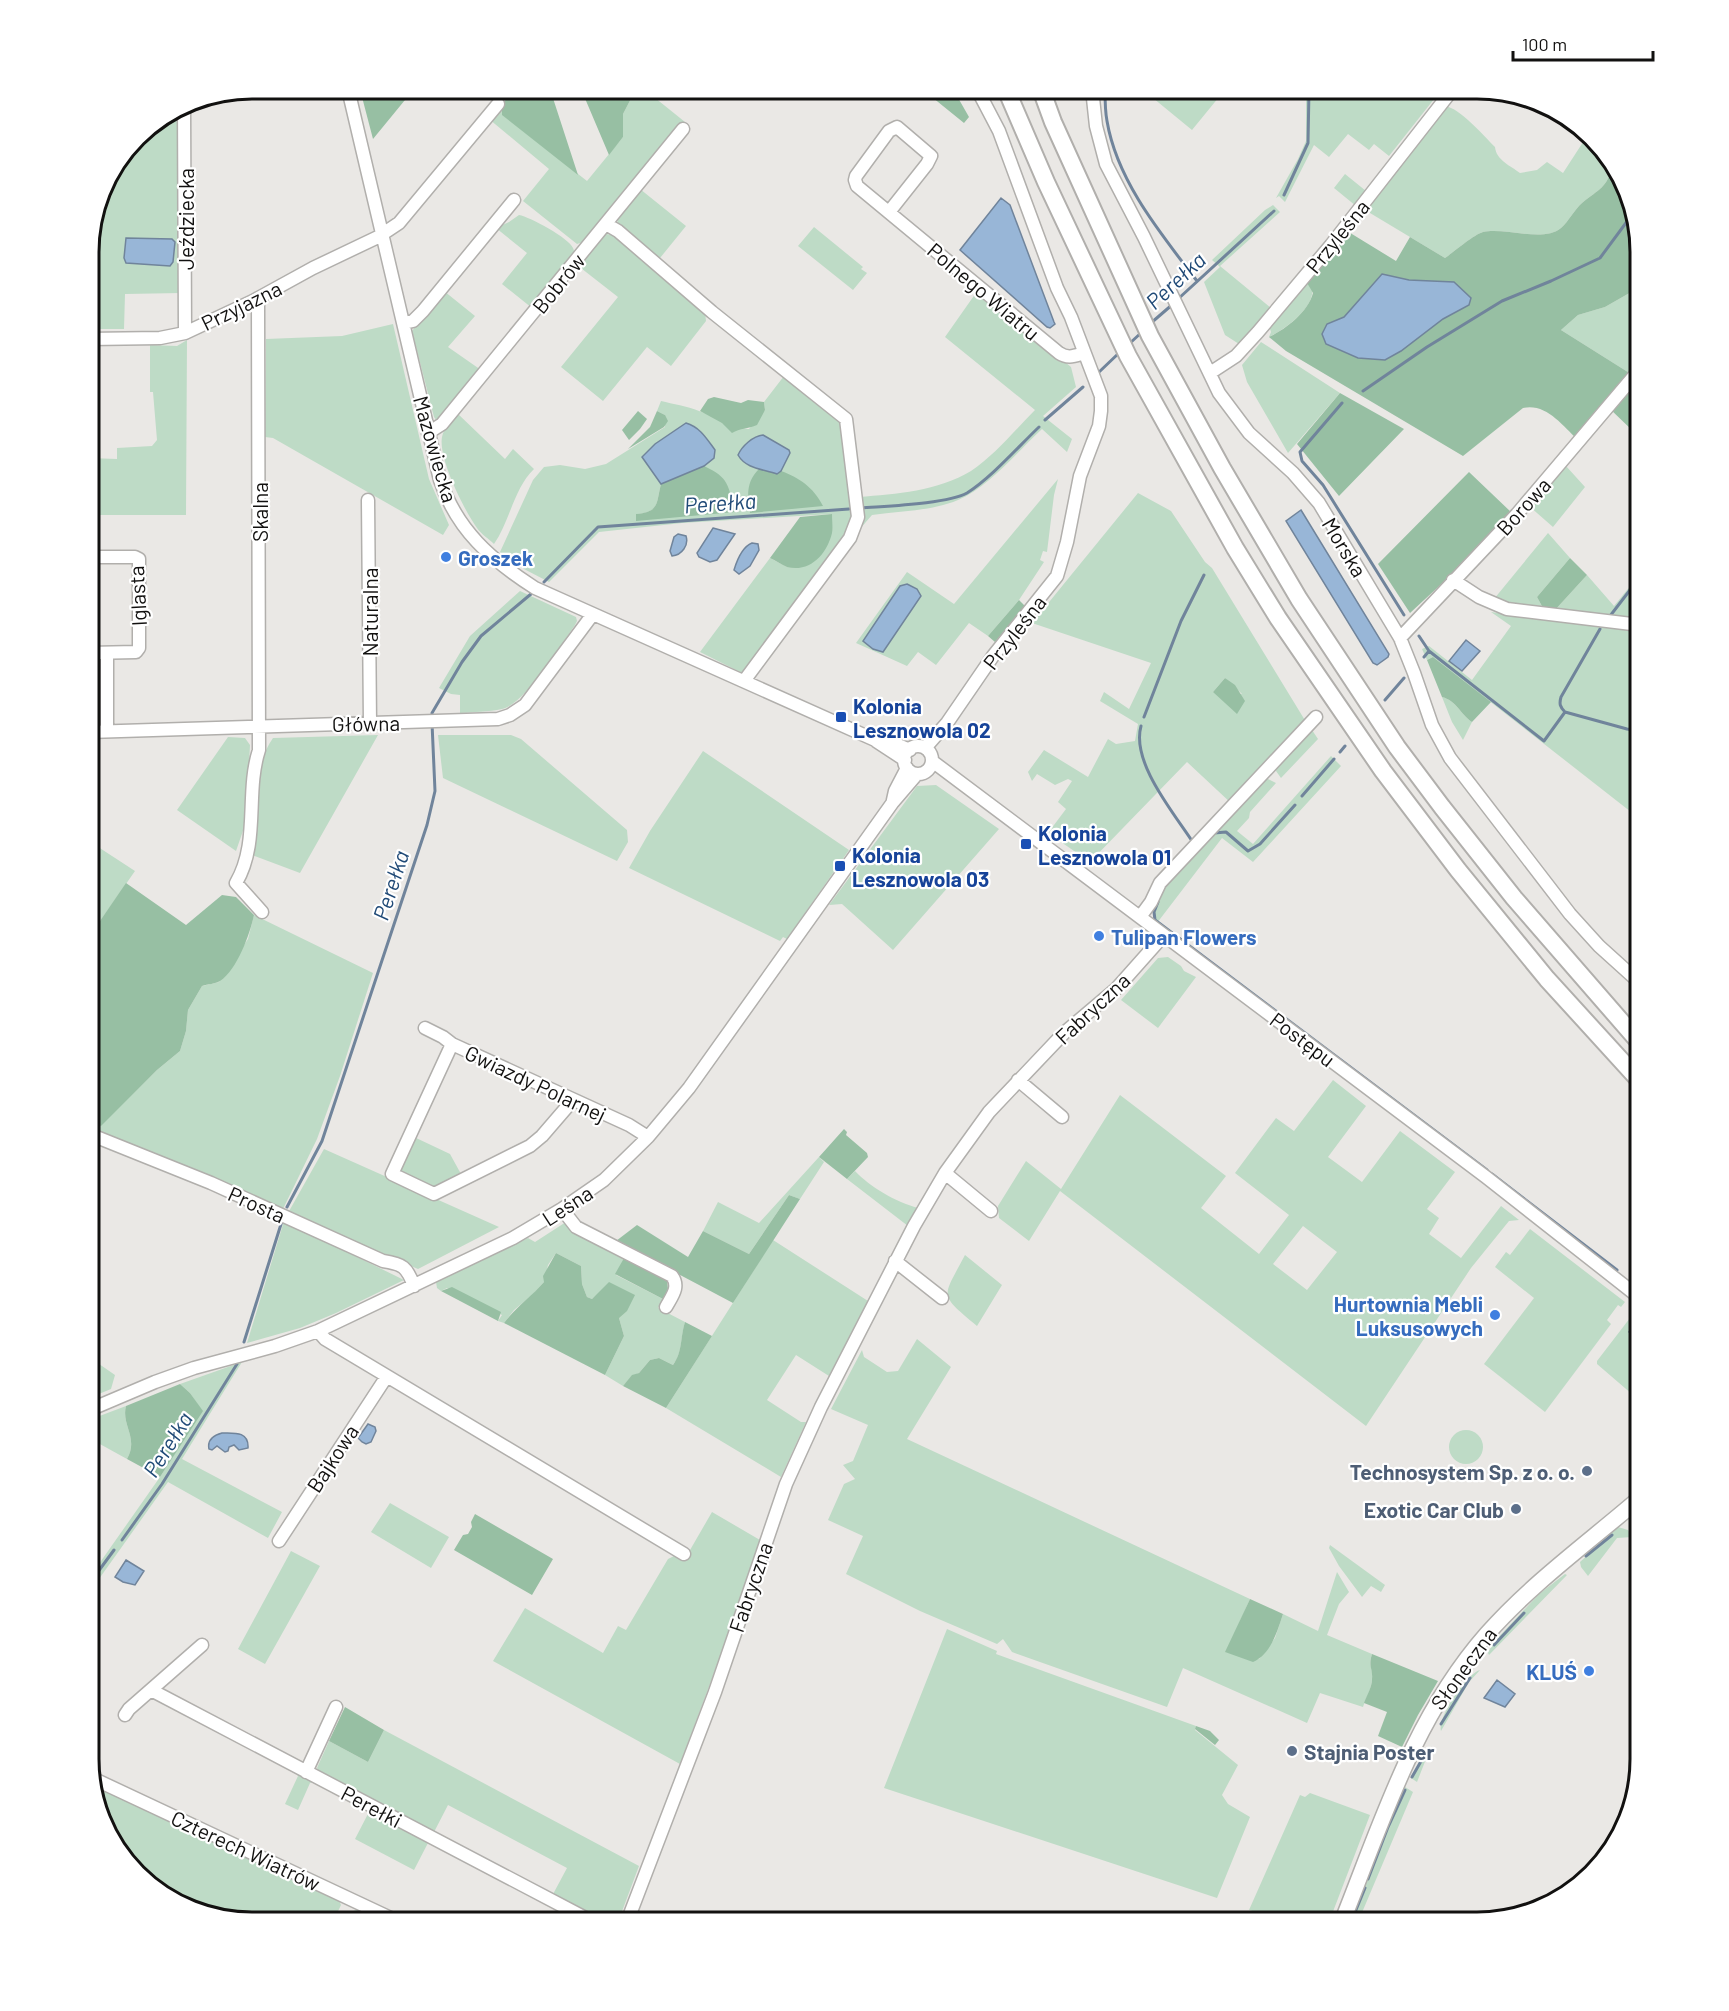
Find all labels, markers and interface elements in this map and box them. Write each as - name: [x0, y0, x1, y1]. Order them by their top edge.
- scale bar: [1513, 24, 1652, 62]
- text: 100 m: [1522, 33, 1567, 55]
- street label: Jeździecka: [173, 168, 198, 270]
- street label: Przyleśna: [1300, 194, 1374, 278]
- street label: Polnego Wiatru: [923, 237, 1045, 345]
- water label: Perełka: [1140, 246, 1210, 314]
- street label: Bobrów: [526, 248, 590, 318]
- street label: Przyjazna: [197, 275, 285, 335]
- street label: Mazowiecka: [409, 393, 463, 505]
- street label: Borowa: [1491, 472, 1555, 540]
- street label: Skalna: [247, 482, 272, 542]
- water label: Perełka: [683, 487, 757, 517]
- street label: Morska: [1317, 513, 1373, 581]
- place label: Groszek: [458, 545, 533, 570]
- marker: Groszek: [439, 550, 453, 564]
- street label: Iglasta: [123, 565, 151, 627]
- street label: Naturalna: [357, 568, 382, 656]
- street label: Przyleśna: [977, 590, 1051, 674]
- place label: Kolonia Lesznowola 02: [853, 693, 991, 742]
- street label: Główna: [332, 710, 400, 736]
- marker: Kolonia Lesznowola 02: [834, 710, 848, 724]
- place label: Kolonia Lesznowola 01: [1038, 820, 1171, 869]
- marker: Kolonia Lesznowola 01: [1019, 837, 1033, 851]
- place label: Kolonia Lesznowola 03: [852, 842, 989, 891]
- water label: Perełka: [367, 847, 413, 923]
- marker: Kolonia Lesznowola 03: [833, 859, 847, 873]
- place label: Tulipan Flowers: [1111, 924, 1257, 949]
- marker: Tulipan Flowers: [1092, 929, 1106, 943]
- street label: Fabryczna: [1049, 967, 1135, 1049]
- street label: Postępu: [1266, 1006, 1340, 1072]
- street label: Gwiazdy Polarnej: [461, 1039, 611, 1127]
- street label: Leśna: [537, 1179, 597, 1231]
- street label: Prosta: [225, 1180, 289, 1228]
- place label: Hurtownia Mebli Luksusowych: [1334, 1291, 1483, 1340]
- marker: Hurtownia Mebli Luksusowych: [1488, 1308, 1502, 1322]
- water label: Perełka: [137, 1407, 197, 1481]
- street label: Bajkowa: [301, 1419, 363, 1497]
- place label: Technosystem Sp. z o. o.: [1350, 1459, 1575, 1484]
- marker: Technosystem Sp. z o. o.: [1580, 1464, 1594, 1478]
- place label: Exotic Car Club: [1364, 1497, 1504, 1522]
- marker: Exotic Car Club: [1509, 1502, 1523, 1516]
- street label: Fabryczna: [723, 1539, 777, 1635]
- street label: Słoneczna: [1425, 1622, 1501, 1714]
- place label: KLUŚ: [1526, 1659, 1577, 1684]
- marker: KLUŚ: [1582, 1664, 1596, 1678]
- place label: Stajnia Poster: [1304, 1739, 1435, 1764]
- marker: Stajnia Poster: [1285, 1744, 1299, 1758]
- street label: Perełki: [337, 1780, 407, 1832]
- street label: Czterech Wiatrów: [168, 1805, 324, 1895]

